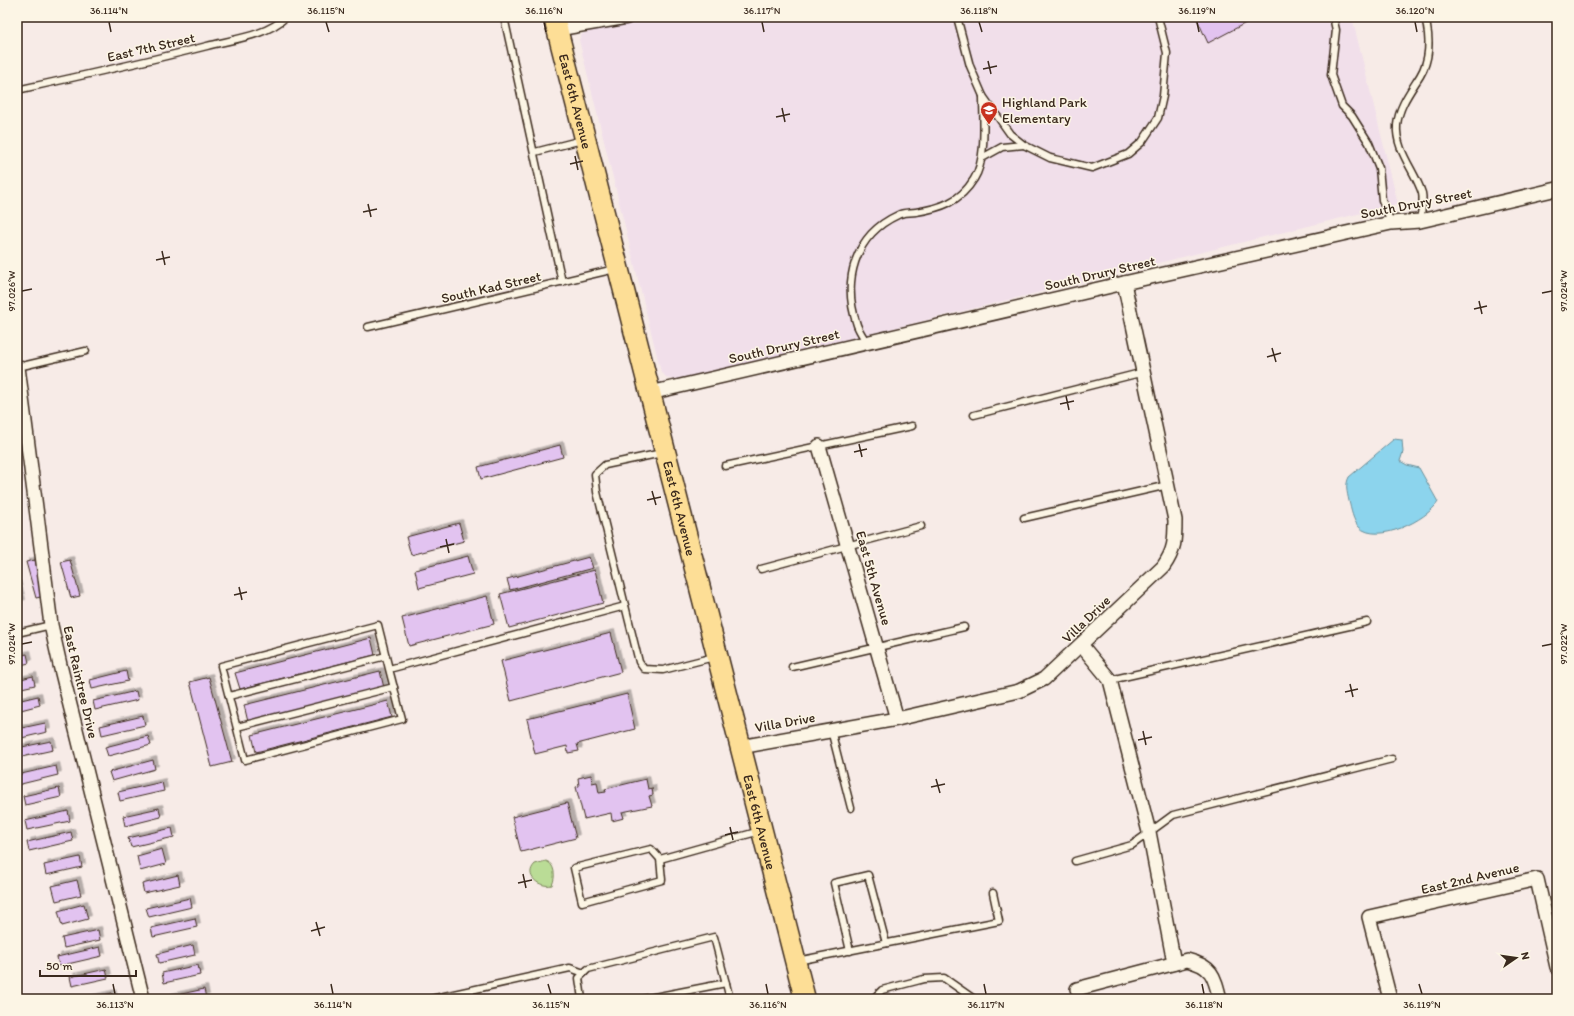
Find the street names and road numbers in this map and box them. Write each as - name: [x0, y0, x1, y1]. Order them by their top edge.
- street label: East 7th Street: [105, 29, 197, 66]
- street label: East 6th Avenue: [555, 52, 595, 151]
- street label: South Drury Street: [1359, 184, 1473, 223]
- street label: South Drury Street: [1043, 252, 1157, 294]
- street label: South Kad Street: [439, 268, 543, 307]
- street label: South Drury Street: [727, 325, 841, 367]
- street label: East 6th Avenue: [659, 459, 699, 558]
- street label: East 5th Avenue: [852, 529, 895, 628]
- street label: Villa Drive: [1059, 592, 1114, 647]
- street label: East Raintree Drive: [59, 624, 102, 740]
- street label: Villa Drive: [754, 709, 817, 736]
- street label: East 6th Avenue: [739, 773, 780, 872]
- street label: East 2nd Avenue: [1419, 859, 1521, 898]

